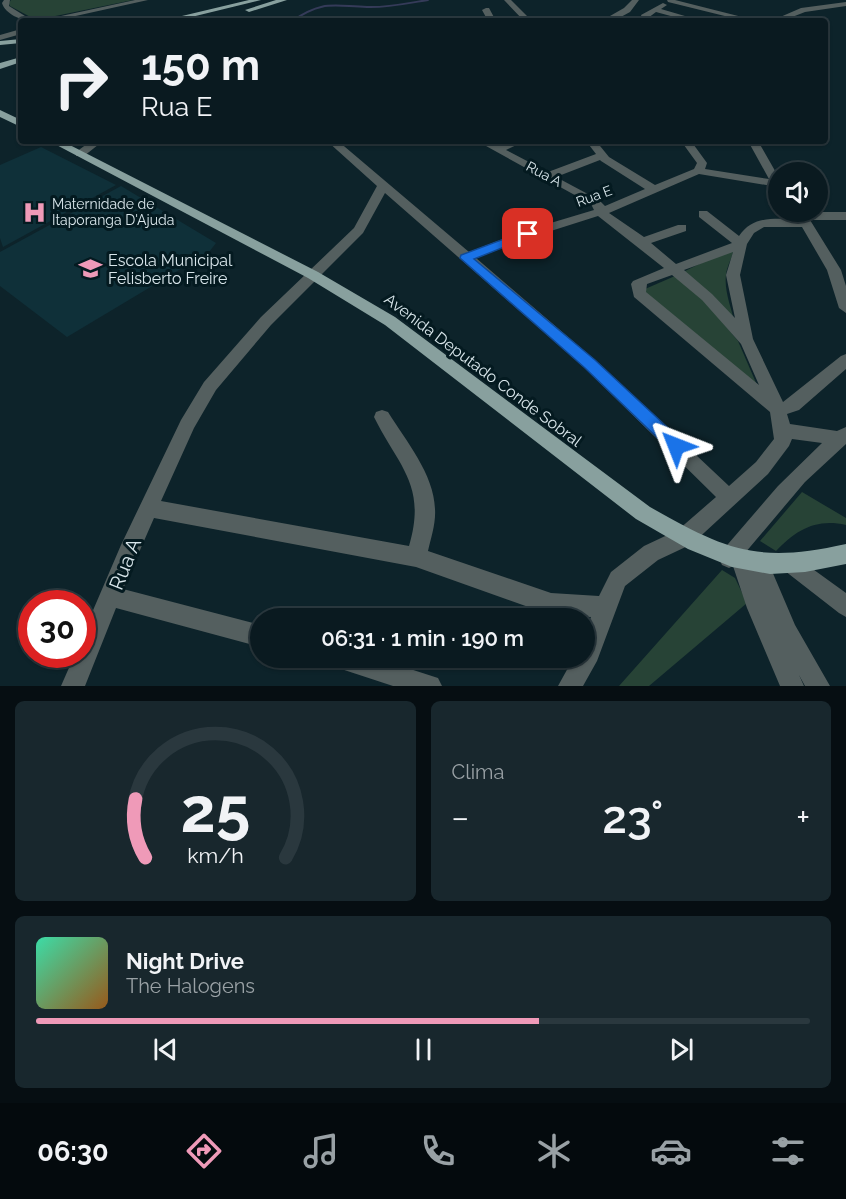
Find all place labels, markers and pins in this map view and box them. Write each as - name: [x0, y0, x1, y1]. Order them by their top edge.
- place label: Maternidade de Itaporanga D'Ajuda: [52, 196, 174, 228]
- hospital icon: Maternidade de Itaporanga D'Ajuda: [21, 199, 47, 225]
- pin: [502, 208, 553, 259]
- place label: Escola Municipal Felisberto Freire: [108, 251, 233, 288]
- school or university icon: Escola Municipal Felisberto Freire: [77, 256, 103, 282]

